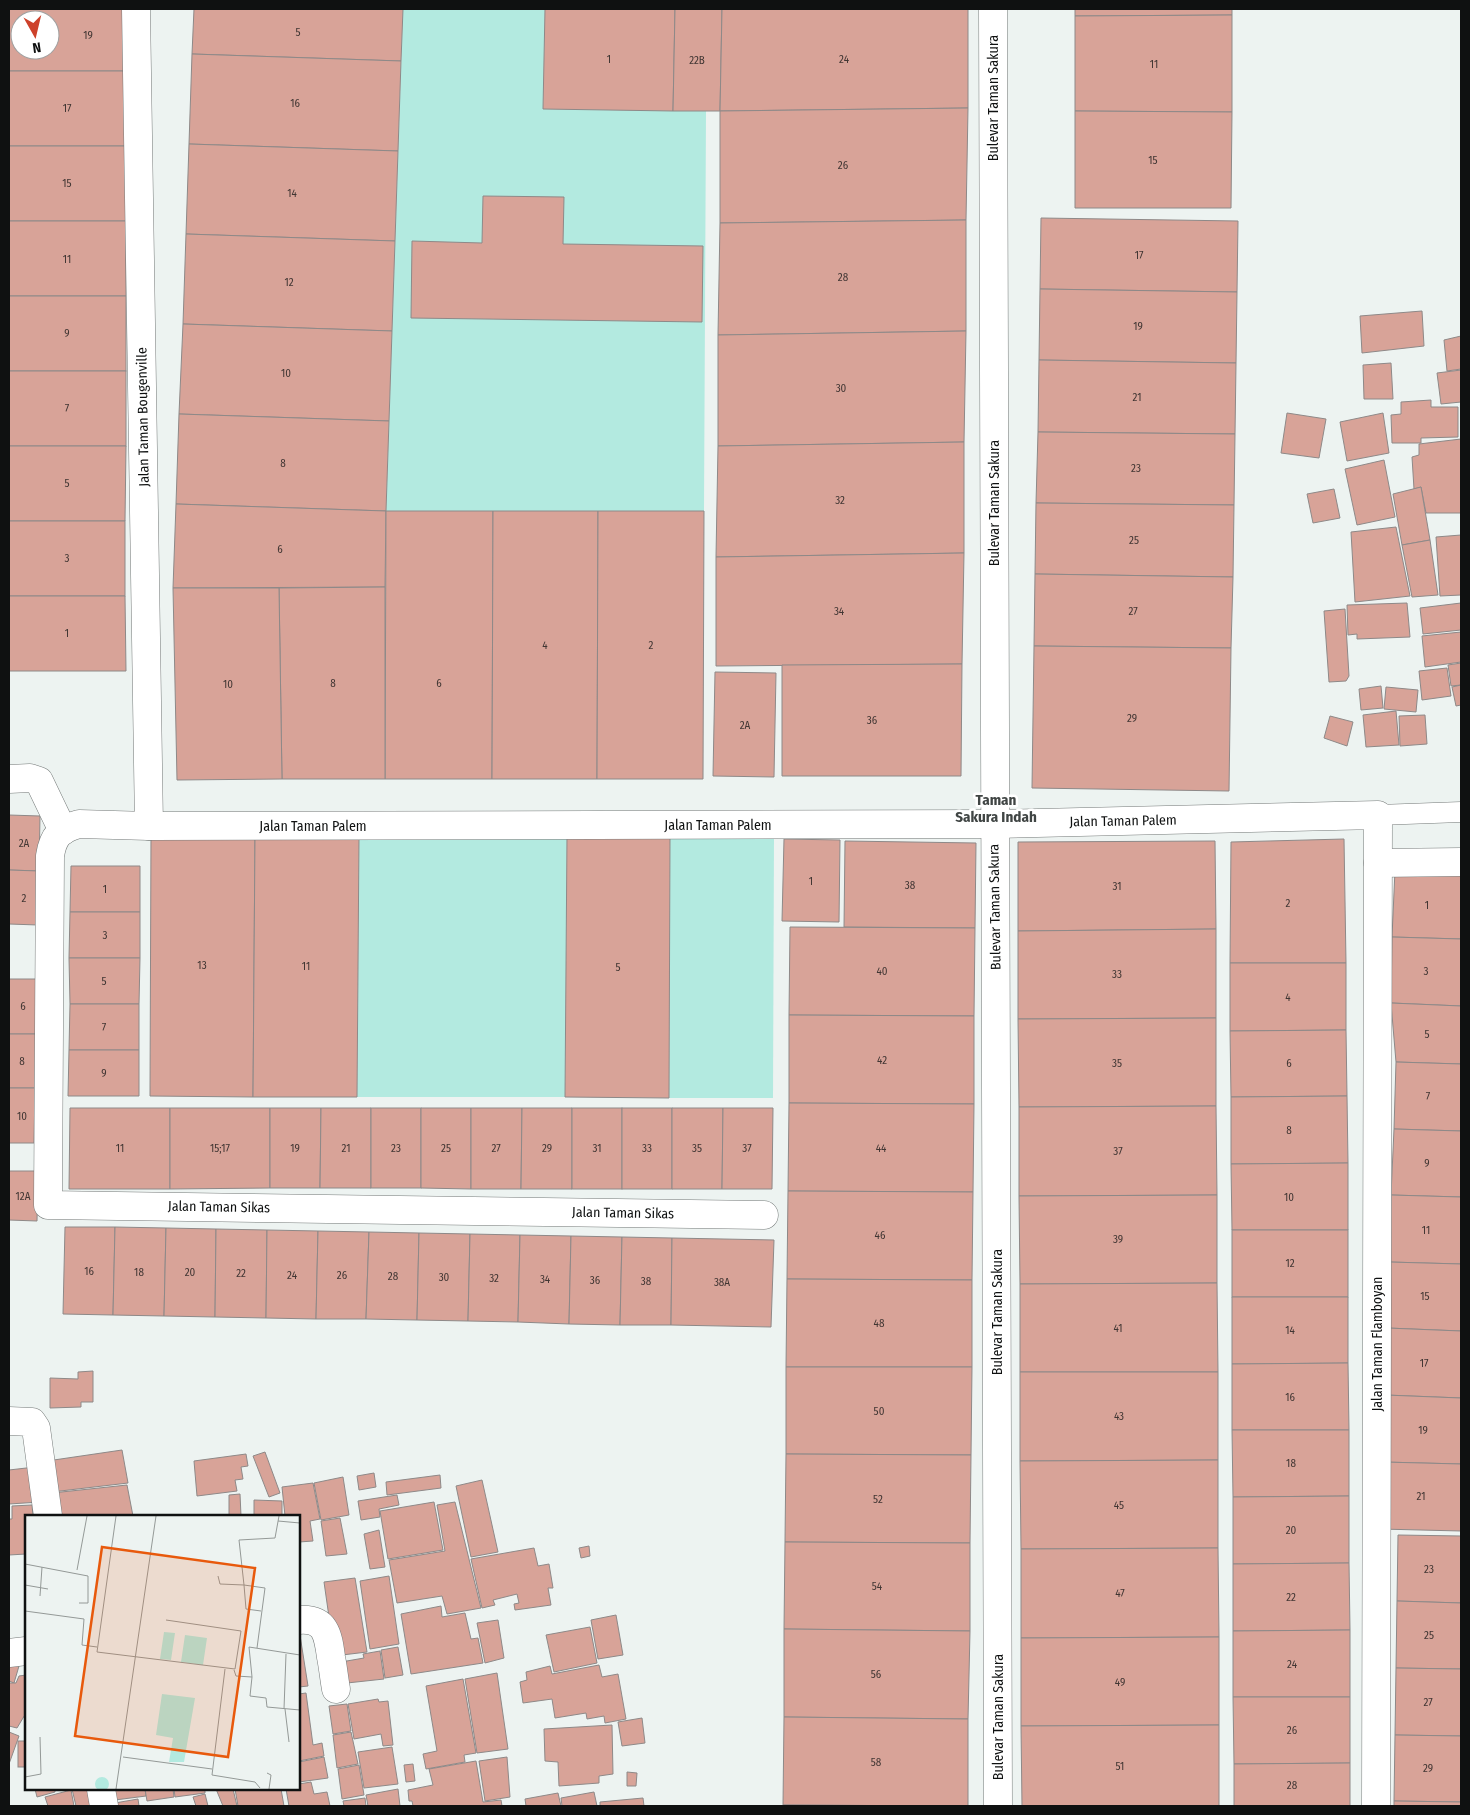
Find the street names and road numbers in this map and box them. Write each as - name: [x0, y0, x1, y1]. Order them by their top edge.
- street label: Bulevar Taman Sakura: [985, 35, 1002, 161]
- street label: Jalan Taman Bougenville: [133, 347, 153, 487]
- street label: Bulevar Taman Sakura: [986, 440, 1003, 566]
- street label: Jalan Taman Palem: [1069, 812, 1177, 830]
- street label: Jalan Taman Palem: [664, 817, 772, 834]
- street label: Jalan Taman Palem: [259, 818, 367, 835]
- street label: Bulevar Taman Sakura: [985, 844, 1005, 970]
- street label: Jalan Taman Sikas: [168, 1198, 270, 1216]
- street label: Jalan Taman Sikas: [572, 1204, 674, 1222]
- street label: Bulevar Taman Sakura: [989, 1249, 1006, 1375]
- street label: Jalan Taman Flamboyan: [1369, 1277, 1386, 1411]
- street label: Bulevar Taman Sakura: [990, 1654, 1007, 1780]

